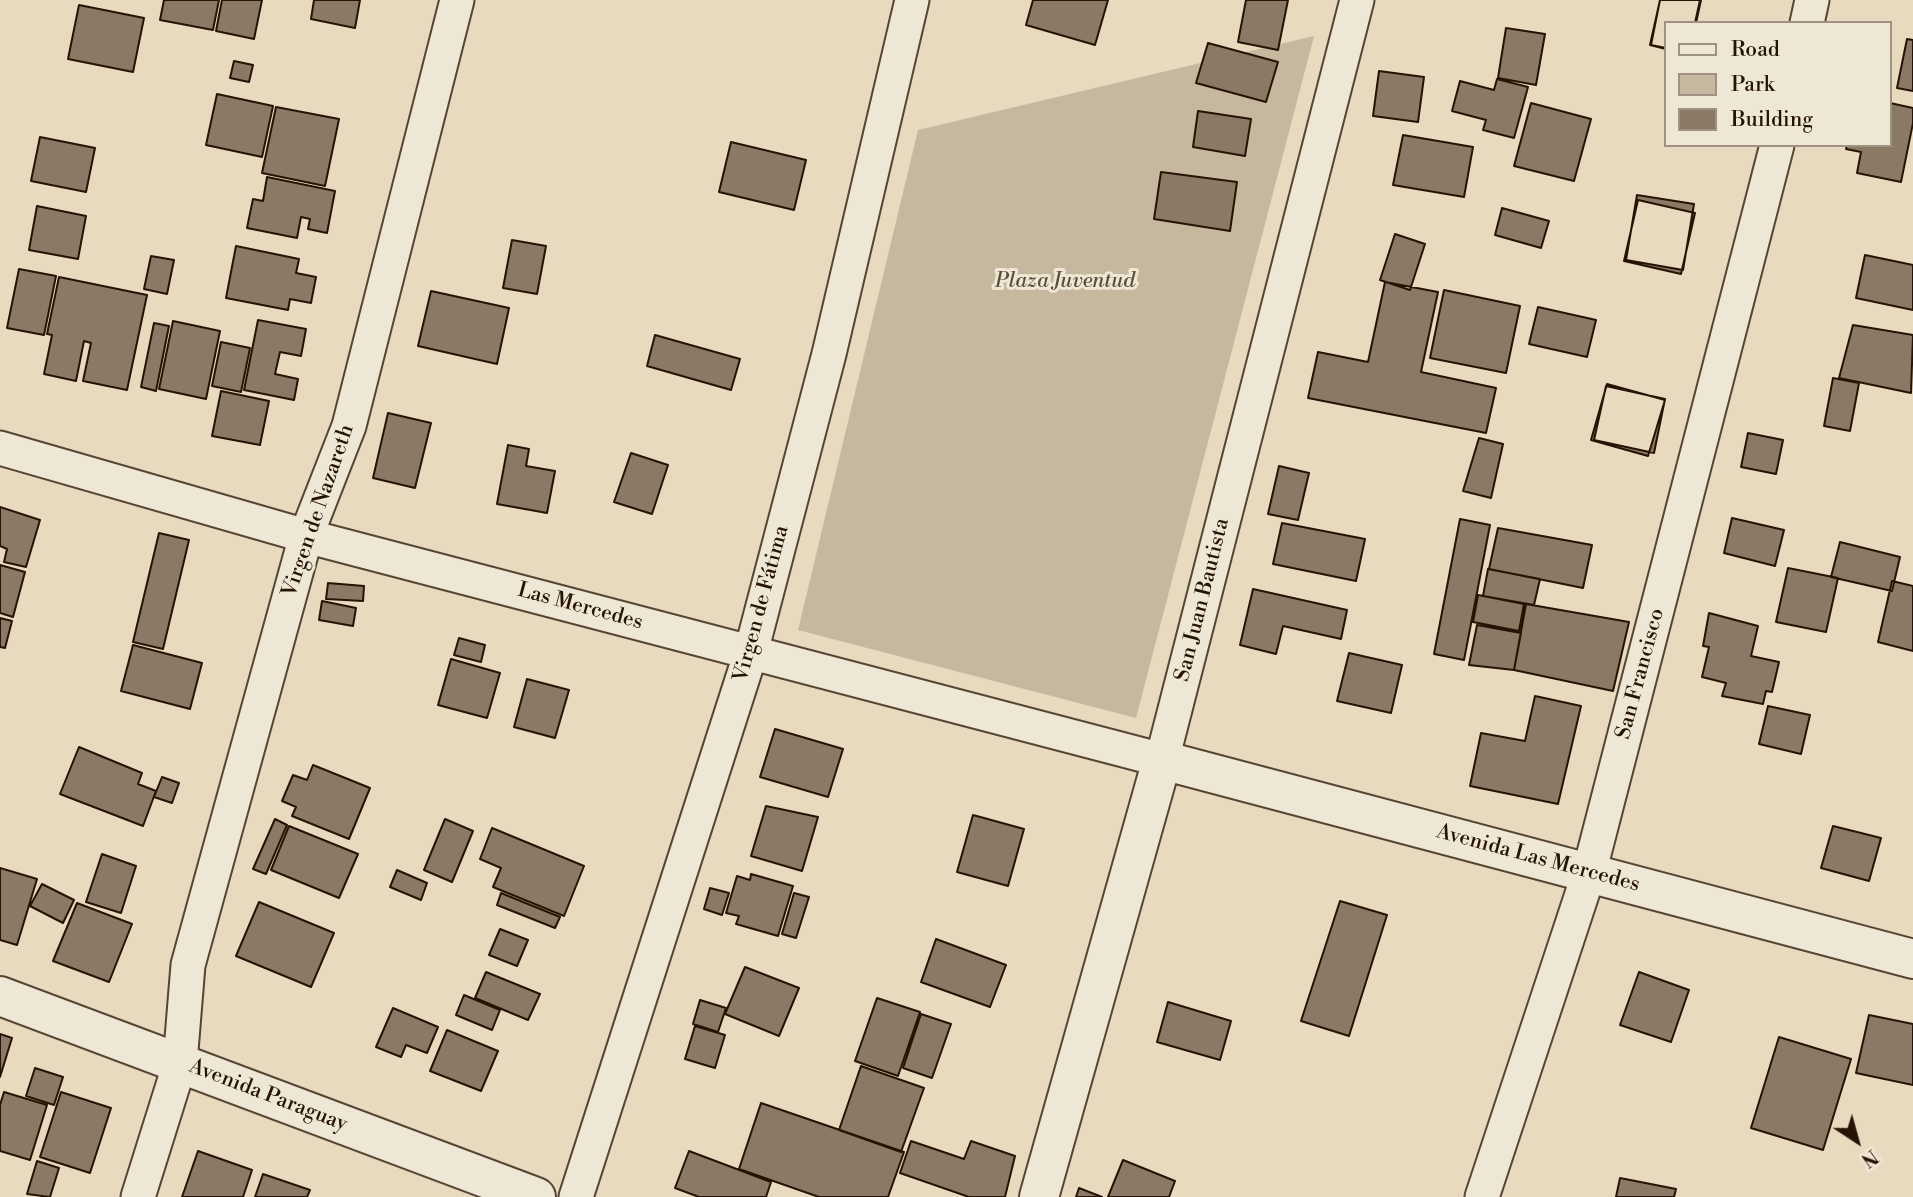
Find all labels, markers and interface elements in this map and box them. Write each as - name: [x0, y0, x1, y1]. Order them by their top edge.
- legend: [1664, 21, 1892, 147]
- text: Road: [1731, 37, 1780, 63]
- text: Park: [1731, 72, 1775, 98]
- text: Building: [1731, 107, 1813, 133]
- park label: Plaza Juventud: [995, 269, 1135, 295]
- street label: Virgen de Nazareth: [278, 421, 360, 601]
- street label: San Juan Bautista: [1171, 516, 1235, 684]
- street label: Virgen de Fátima: [729, 523, 795, 685]
- street label: Las Mercedes: [514, 578, 646, 636]
- street label: San Francisco: [1611, 606, 1671, 742]
- street label: Avenida Las Mercedes: [1434, 820, 1642, 898]
- street label: Avenida Paraguay: [185, 1054, 351, 1138]
- north arrow: [1822, 1106, 1892, 1176]
- text: N: [1856, 1144, 1882, 1172]

